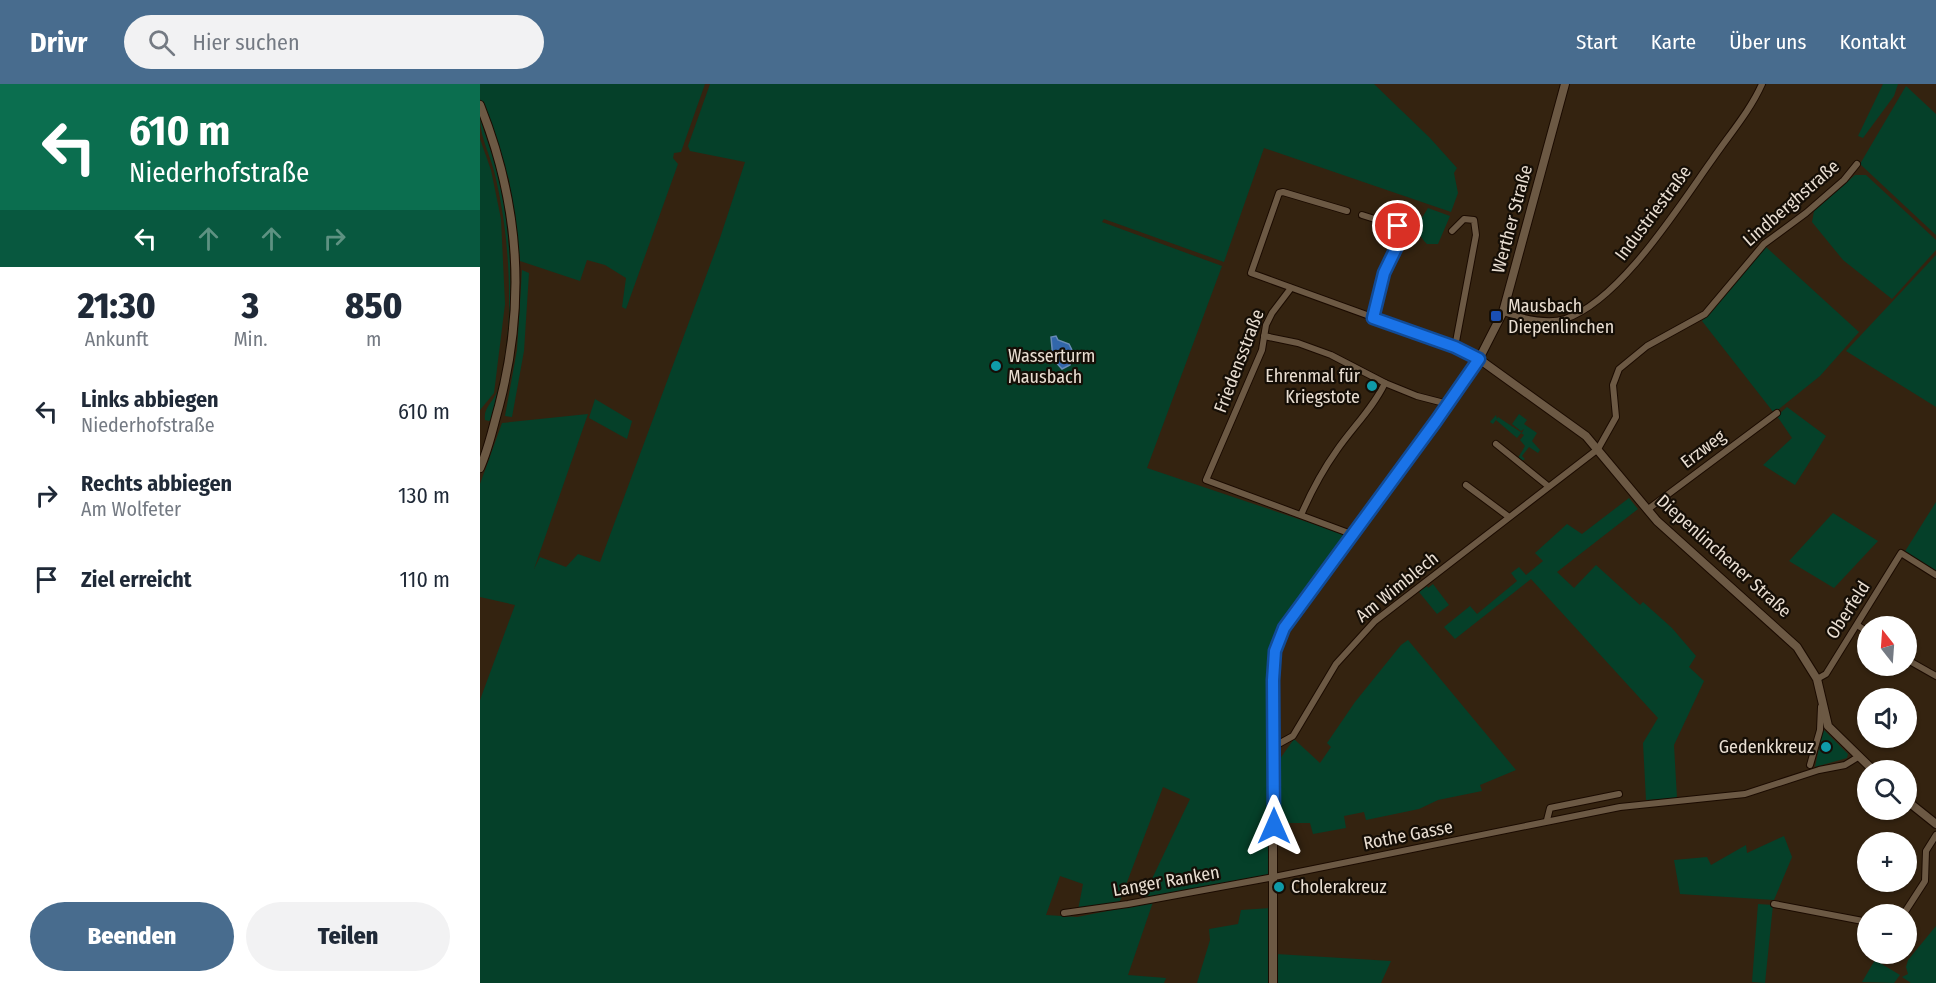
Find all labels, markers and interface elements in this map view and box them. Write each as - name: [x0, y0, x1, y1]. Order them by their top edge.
- search box: [124, 15, 544, 69]
- text: Drivr: [30, 26, 88, 59]
- icon: search: [145, 26, 178, 59]
- text: Hier suchen: [193, 29, 300, 56]
- text: Start: [1576, 29, 1618, 55]
- text: Karte: [1651, 29, 1696, 55]
- text: Über uns: [1729, 29, 1806, 55]
- text: Kontakt: [1839, 29, 1906, 55]
- text: 610 m: [129, 106, 230, 156]
- icon: left: [30, 108, 108, 186]
- street label: Lindberghstraße: [1738, 155, 1844, 251]
- text: Niederhofstraße: [129, 157, 309, 189]
- street label: Industriestraße: [1610, 161, 1696, 265]
- street label: Werther Straße: [1487, 162, 1537, 276]
- pin: [1372, 200, 1423, 251]
- icon: arrive: [1381, 209, 1414, 242]
- icon: left: [129, 222, 162, 255]
- icon: ahead: [192, 222, 225, 255]
- icon: ahead: [255, 222, 288, 255]
- icon: right: [318, 222, 351, 255]
- text: 21:30: [78, 284, 156, 328]
- text: 3: [242, 284, 259, 328]
- text: 850: [345, 284, 402, 328]
- place label: Mausbach Diepenlinchen: [1508, 295, 1614, 338]
- street label: Friedensstraße: [1209, 306, 1269, 416]
- marker: Mausbach Diepenlinchen: [1489, 309, 1503, 323]
- text: Ankunft: [85, 327, 149, 351]
- text: Min.: [233, 327, 267, 351]
- text: m: [366, 327, 381, 351]
- place label: Wasserturm Mausbach: [1008, 345, 1095, 388]
- marker: Wasserturm Mausbach: [989, 359, 1003, 373]
- place label: Ehrenmal für Kriegstote: [1265, 365, 1361, 408]
- marker: Ehrenmal für Kriegstote: [1365, 379, 1379, 393]
- text: Links abbiegen: [81, 386, 219, 413]
- icon: left: [30, 395, 63, 428]
- text: 610 m: [398, 398, 450, 425]
- text: Niederhofstraße: [81, 413, 215, 437]
- street label: Erzweg: [1676, 425, 1730, 473]
- text: Rechts abbiegen: [81, 470, 232, 497]
- icon: right: [30, 479, 63, 512]
- text: 130 m: [398, 482, 450, 509]
- street label: Diepenlinchener Straße: [1652, 490, 1796, 622]
- text: Am Wolfeter: [81, 497, 181, 521]
- street label: Am Wimblech: [1351, 547, 1443, 627]
- icon: arrive: [30, 563, 63, 596]
- text: Ziel erreicht: [81, 566, 192, 593]
- text: 110 m: [400, 566, 450, 593]
- street label: Oberfeld: [1821, 577, 1875, 643]
- north arrow: [1857, 616, 1917, 676]
- map controls: [1857, 616, 1917, 964]
- button: sound: [1857, 688, 1917, 748]
- place label: Gedenkkreuz: [1719, 736, 1814, 758]
- marker: Gedenkkreuz: [1819, 740, 1833, 754]
- button: search: [1857, 760, 1917, 820]
- position arrow: [1242, 794, 1306, 858]
- street label: Rothe Gasse: [1361, 816, 1455, 854]
- button: +: [1857, 832, 1917, 892]
- street label: Langer Ranken: [1111, 861, 1221, 901]
- place label: Cholerakreuz: [1291, 876, 1387, 898]
- marker: Cholerakreuz: [1272, 880, 1286, 894]
- button: Beenden: [30, 902, 234, 971]
- button: Teilen: [246, 902, 450, 971]
- button: −: [1857, 904, 1917, 964]

